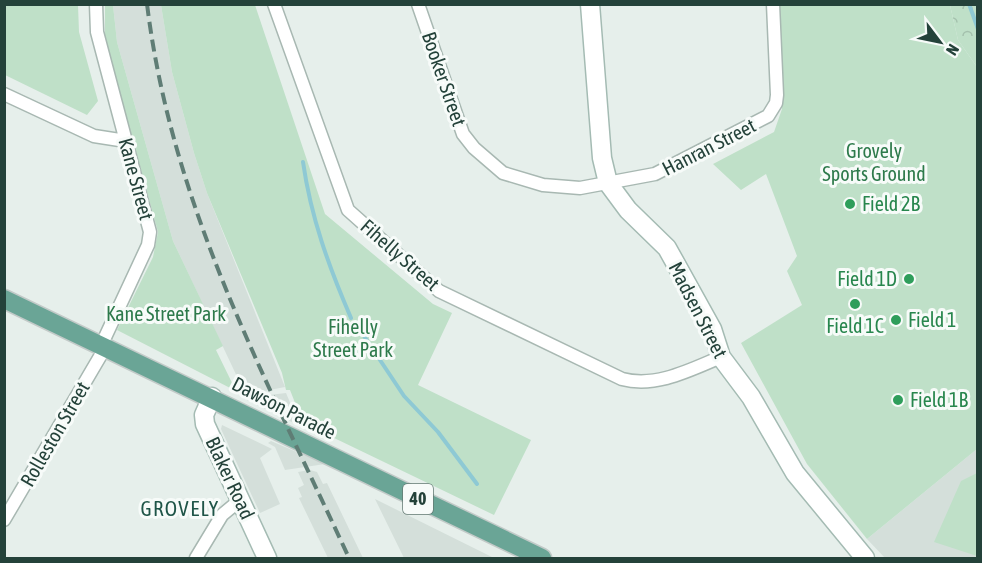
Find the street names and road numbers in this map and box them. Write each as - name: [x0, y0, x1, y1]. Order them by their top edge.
- street label: Booker Street: [418, 29, 471, 129]
- street label: Hanran Street: [658, 113, 760, 180]
- street label: Kane Street: [114, 135, 159, 223]
- street label: Fihelly Street: [356, 214, 445, 295]
- street label: Madsen Street: [664, 258, 733, 362]
- street label: Dawson Parade: [228, 372, 340, 444]
- street label: Rolleston Street: [15, 377, 94, 490]
- street label: Blaker Road: [201, 433, 260, 523]
- road number: 40: [403, 484, 433, 514]

